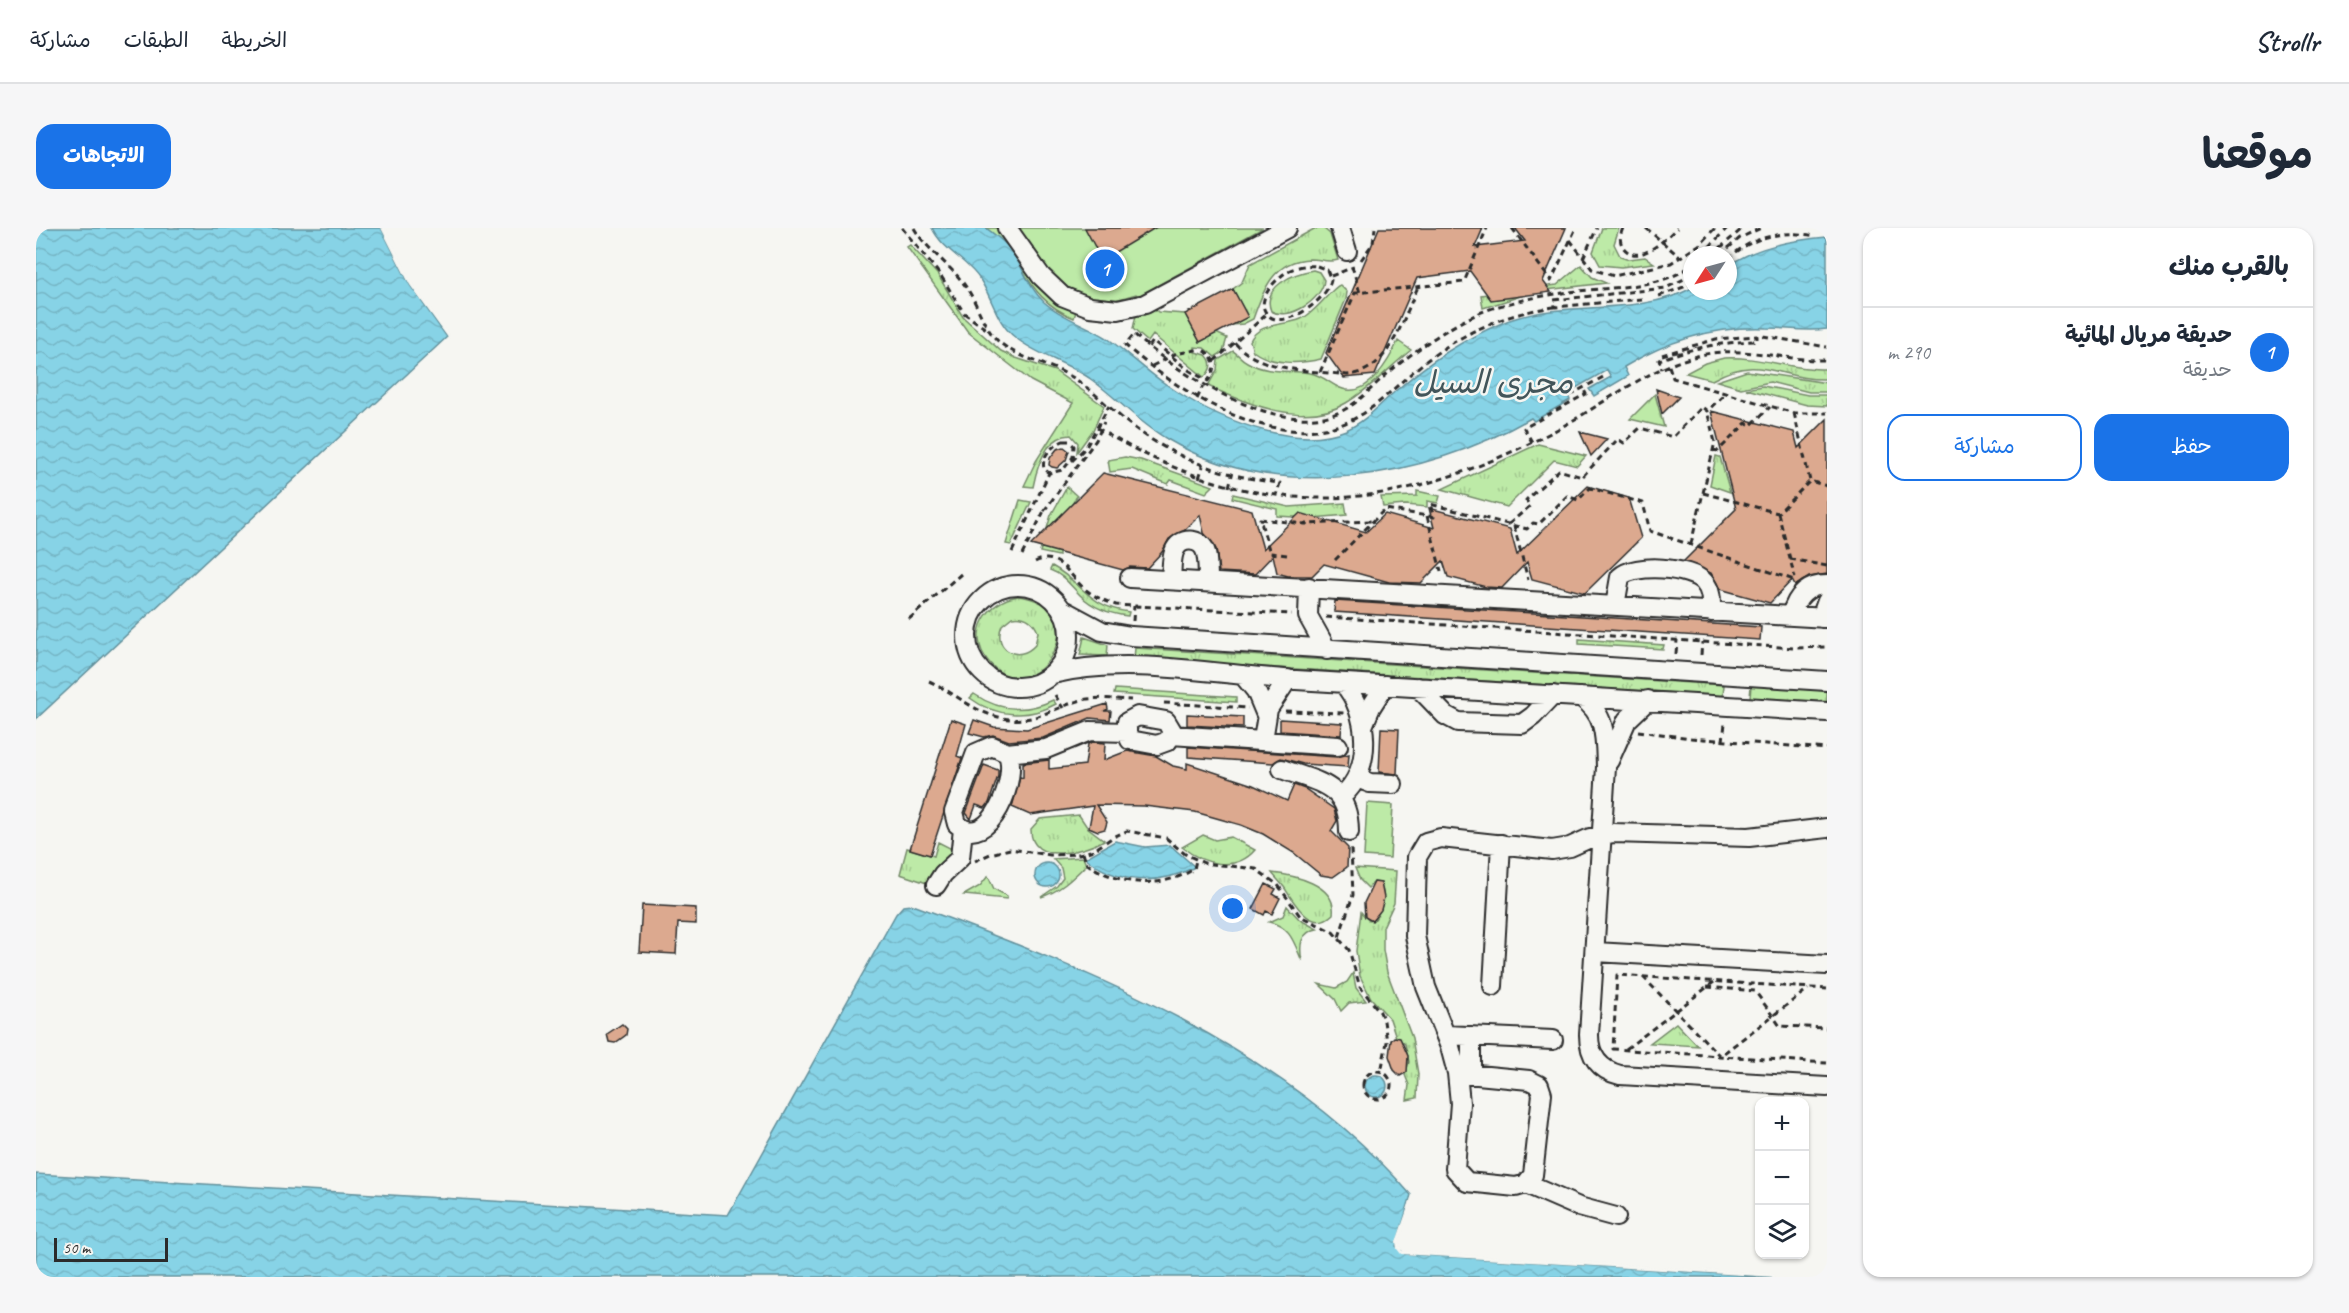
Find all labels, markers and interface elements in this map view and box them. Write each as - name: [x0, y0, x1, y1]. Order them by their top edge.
- text: Strollr: [2255, 24, 2319, 59]
- text: مشاركة: [30, 27, 91, 53]
- text: الطبقات: [124, 27, 189, 53]
- text: الخريطة: [222, 27, 287, 53]
- button: الاتجاهات: [36, 124, 171, 189]
- text: موقعنا: [2202, 128, 2313, 181]
- pin: 1: [1086, 246, 1124, 291]
- north arrow: [1683, 246, 1737, 300]
- text: بالقرب منك: [2169, 250, 2289, 283]
- text: حديقة مريال المائية: [2065, 321, 2232, 349]
- text: 290 m: [1887, 340, 1930, 365]
- text: 1: [2265, 340, 2274, 365]
- text: حديقة: [2183, 357, 2232, 382]
- water label: مجرى السيل: [1413, 362, 1573, 403]
- button: مشاركة: [1887, 414, 2082, 481]
- button: حفظ: [2094, 414, 2289, 481]
- your location: [1218, 894, 1247, 923]
- map controls: [1755, 1097, 1809, 1259]
- button: +: [1755, 1097, 1809, 1151]
- button: −: [1755, 1151, 1809, 1205]
- button: layers: [1755, 1205, 1809, 1259]
- scale bar: [54, 1235, 168, 1262]
- text: 50 m: [63, 1238, 90, 1258]

